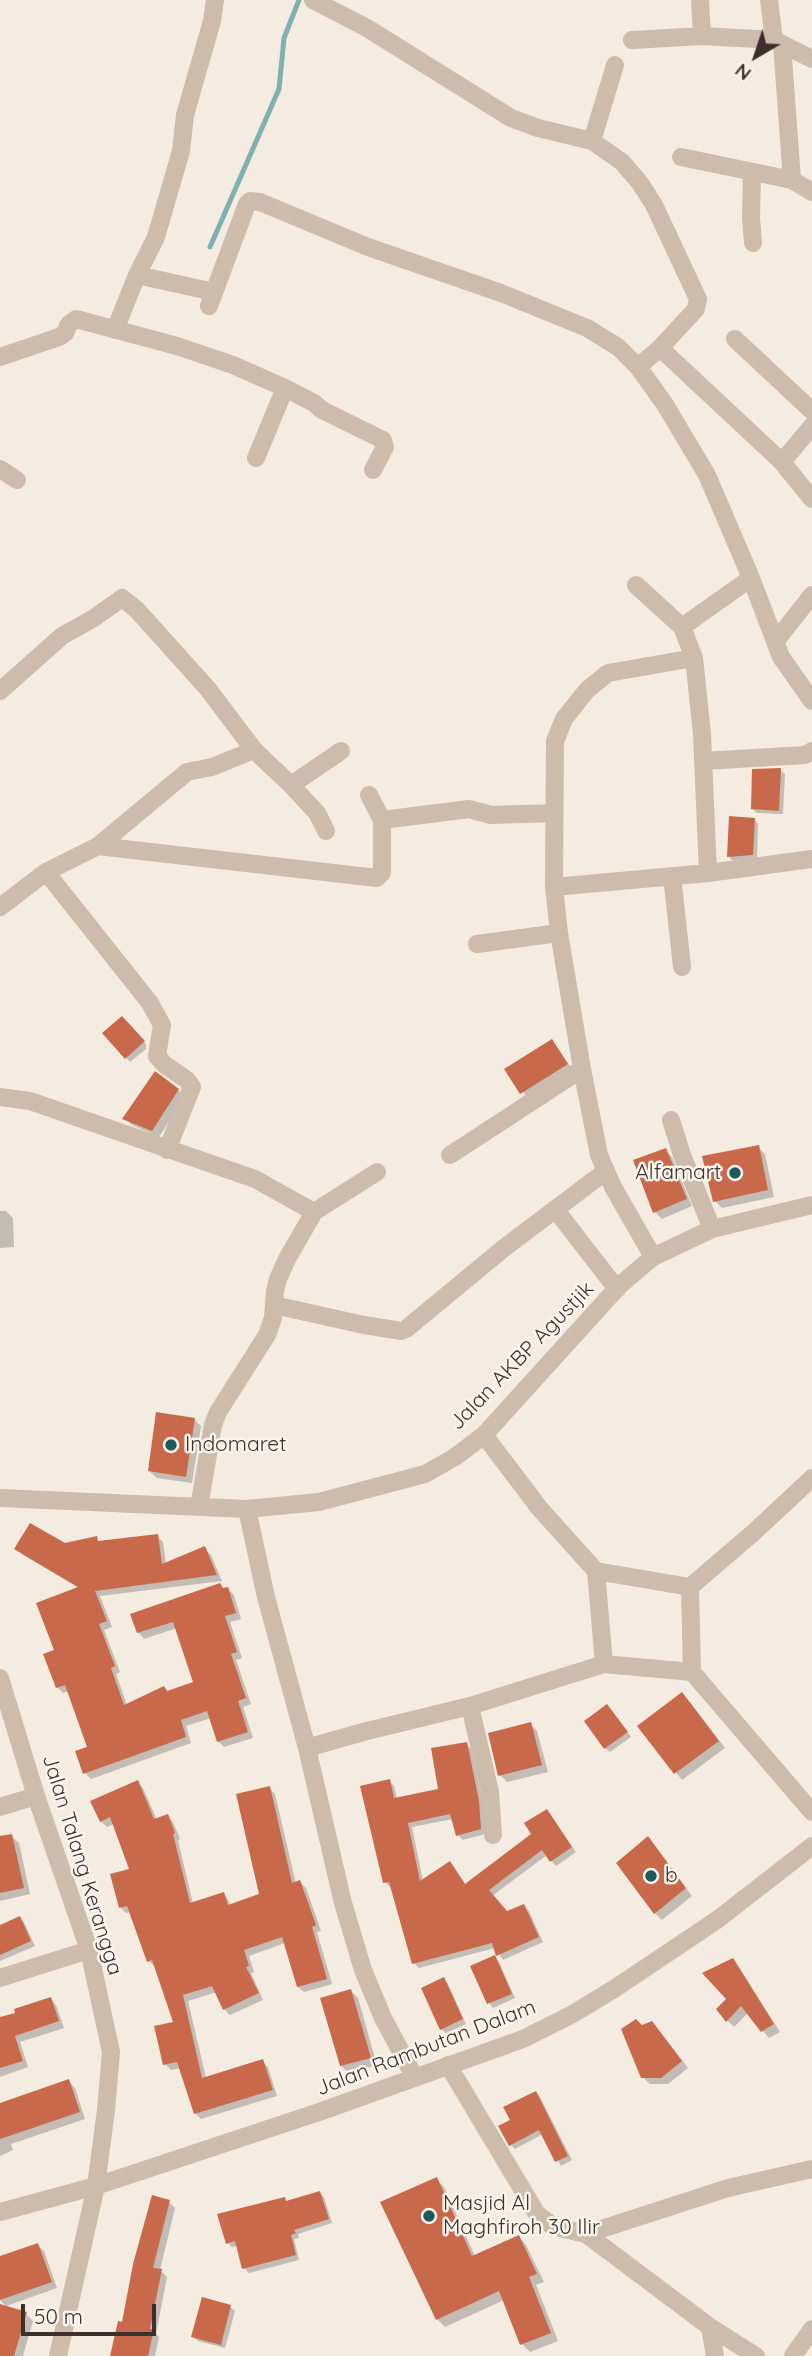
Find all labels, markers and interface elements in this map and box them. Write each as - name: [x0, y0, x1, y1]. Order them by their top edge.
- north arrow: [721, 21, 791, 91]
- text: N: [730, 59, 756, 86]
- place label: Alfamart: [635, 1160, 721, 1186]
- marker: Alfamart: [727, 1165, 743, 1181]
- street label: Jalan AKBP Agustjik: [445, 1277, 599, 1435]
- place label: Indomaret: [185, 1432, 286, 1458]
- marker: Indomaret: [163, 1437, 179, 1453]
- street label: Jalan Talang Kerangga: [36, 1752, 128, 1978]
- place label: b: [665, 1863, 678, 1889]
- marker: b: [643, 1868, 659, 1884]
- street label: Jalan Rambutan Dalam: [313, 1994, 539, 2102]
- place label: Masjid Al Maghfiroh 30 Ilir: [443, 2191, 600, 2241]
- marker: Masjid Al Maghfiroh 30 Ilir: [421, 2208, 437, 2224]
- scale bar: [24, 2290, 159, 2334]
- text: 50 m: [34, 2303, 83, 2329]

